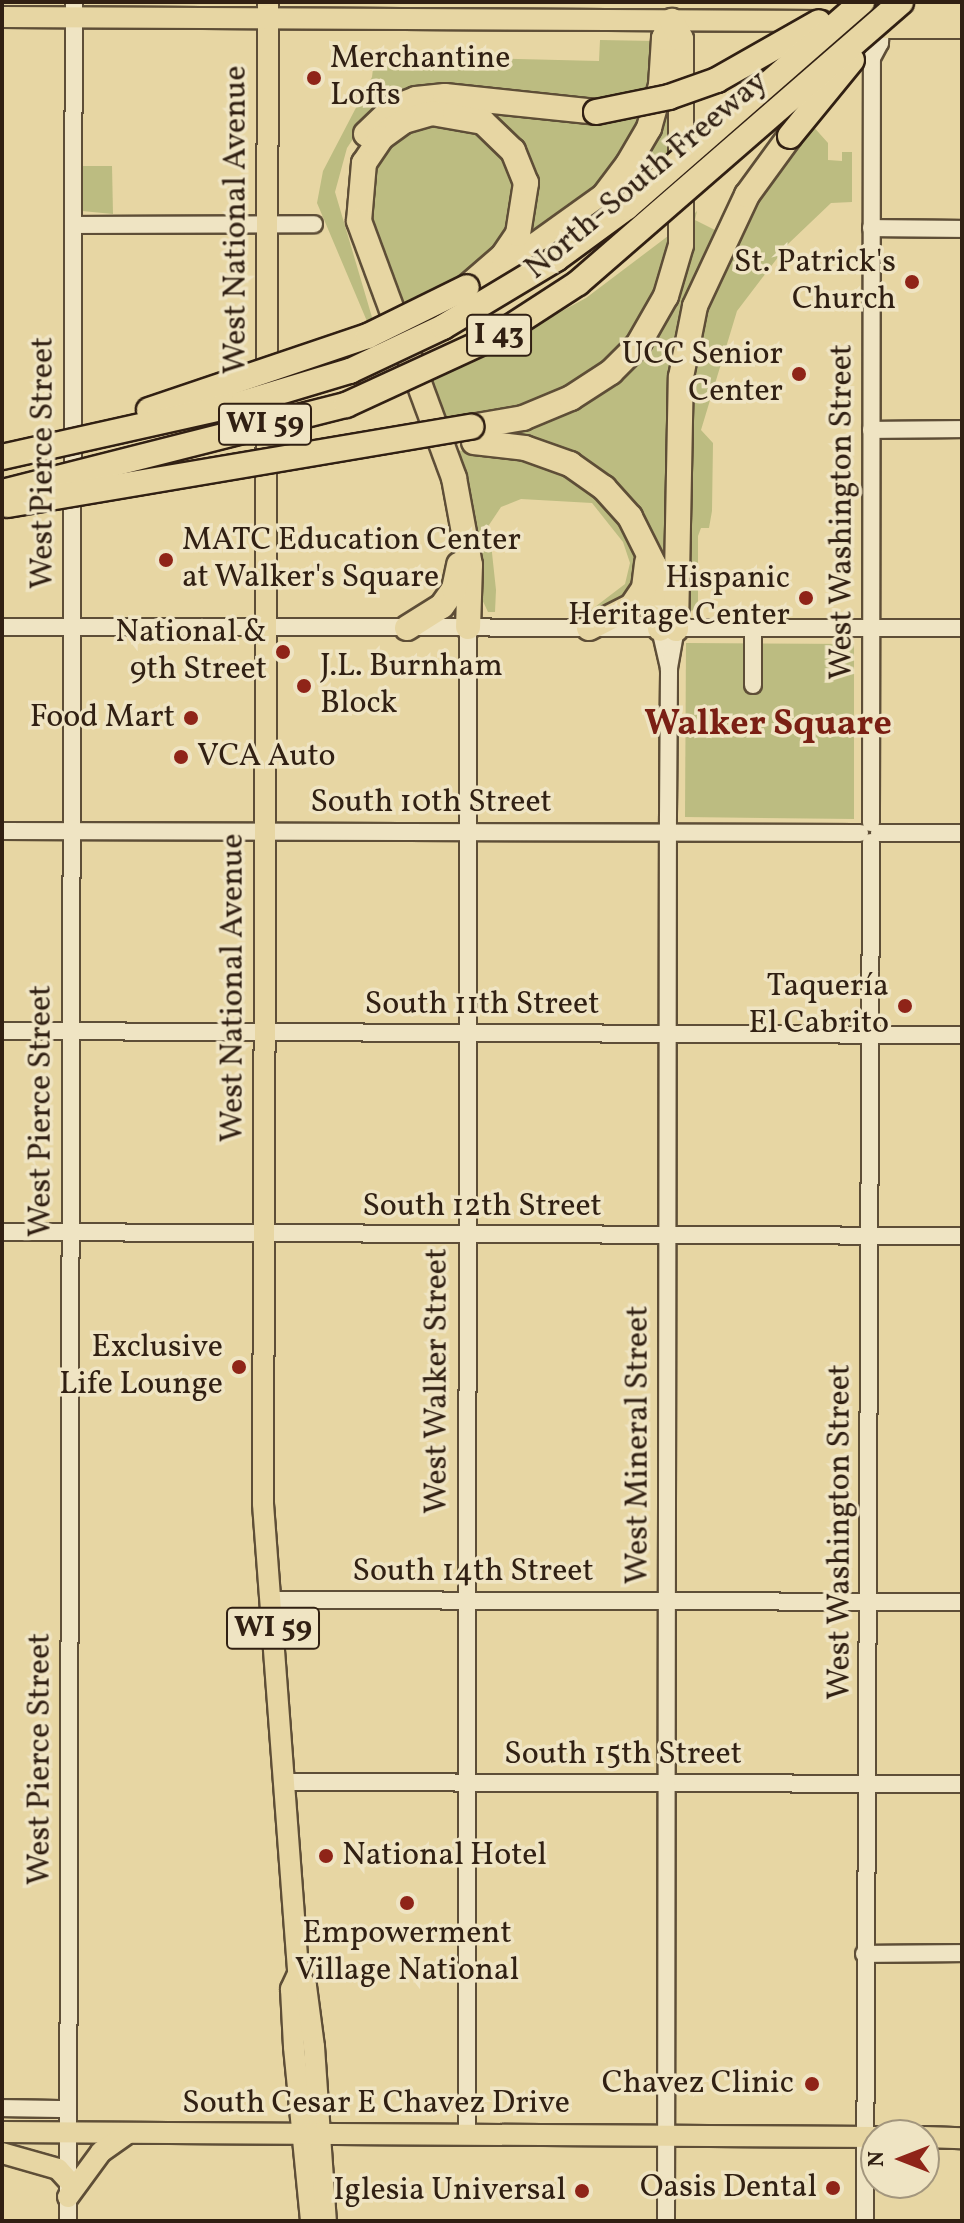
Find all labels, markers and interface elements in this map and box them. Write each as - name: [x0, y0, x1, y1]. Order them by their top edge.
- place label: Merchantine Lofts: [330, 41, 510, 116]
- street label: North-South Freeway: [518, 63, 776, 289]
- street label: West National Avenue: [218, 66, 256, 374]
- marker: Merchantine Lofts: [305, 69, 323, 87]
- place label: St. Patrick's Church: [734, 245, 896, 320]
- marker: St. Patrick's Church: [903, 273, 921, 291]
- road number: I 43: [465, 309, 533, 361]
- street label: West Pierce Street: [25, 337, 63, 589]
- place label: UCC Senior Center: [622, 337, 783, 412]
- street label: West Washington Street: [824, 344, 862, 680]
- marker: UCC Senior Center: [790, 365, 808, 383]
- road number: WI 59: [217, 398, 313, 450]
- place label: MATC Education Center at Walker's Square: [182, 523, 521, 598]
- marker: MATC Education Center at Walker's Square: [157, 551, 175, 569]
- place label: Hispanic Heritage Center: [568, 561, 790, 636]
- marker: Hispanic Heritage Center: [797, 589, 815, 607]
- place label: National & 9th Street: [115, 615, 267, 690]
- marker: National & 9th Street: [274, 643, 292, 661]
- place label: J.L. Burnham Block: [320, 649, 503, 724]
- marker: J.L. Burnham Block: [295, 677, 313, 695]
- place label: Food Mart: [30, 699, 175, 737]
- district label: Walker Square: [644, 704, 892, 748]
- marker: Food Mart: [182, 709, 200, 727]
- place label: VCA Auto: [197, 738, 335, 776]
- marker: VCA Auto: [172, 748, 190, 766]
- street label: South 10th Street: [310, 784, 552, 822]
- street label: West National Avenue: [215, 834, 253, 1142]
- place label: Taquería El Cabrito: [748, 969, 889, 1044]
- street label: West Pierce Street: [23, 985, 61, 1237]
- street label: South 11th Street: [365, 986, 599, 1024]
- marker: Taquería El Cabrito: [896, 997, 914, 1015]
- street label: South 12th Street: [362, 1188, 602, 1226]
- street label: West Walker Street: [419, 1247, 457, 1515]
- street label: West Mineral Street: [620, 1306, 658, 1584]
- place label: Exclusive Life Lounge: [59, 1330, 223, 1405]
- marker: Exclusive Life Lounge: [230, 1358, 248, 1376]
- street label: West Washington Street: [822, 1364, 860, 1700]
- street label: South 14th Street: [352, 1553, 594, 1591]
- road number: WI 59: [225, 1602, 321, 1654]
- street label: West Pierce Street: [22, 1633, 60, 1885]
- street label: South 15th Street: [504, 1736, 742, 1774]
- place label: National Hotel: [342, 1837, 547, 1875]
- marker: National Hotel: [317, 1847, 335, 1865]
- marker: Empowerment Village National: [398, 1894, 416, 1912]
- place label: Empowerment Village National: [295, 1916, 519, 1991]
- place label: Chavez Clinic: [602, 2065, 794, 2103]
- marker: Chavez Clinic: [801, 2073, 823, 2095]
- street label: South Cesar E Chavez Drive: [182, 2085, 570, 2123]
- north arrow: [860, 2119, 940, 2199]
- text: N: [862, 2151, 893, 2167]
- place label: Oasis Dental: [640, 2169, 817, 2207]
- place label: Iglesia Universal: [333, 2172, 566, 2210]
- marker: Oasis Dental: [824, 2179, 842, 2197]
- marker: Iglesia Universal: [573, 2182, 591, 2200]

